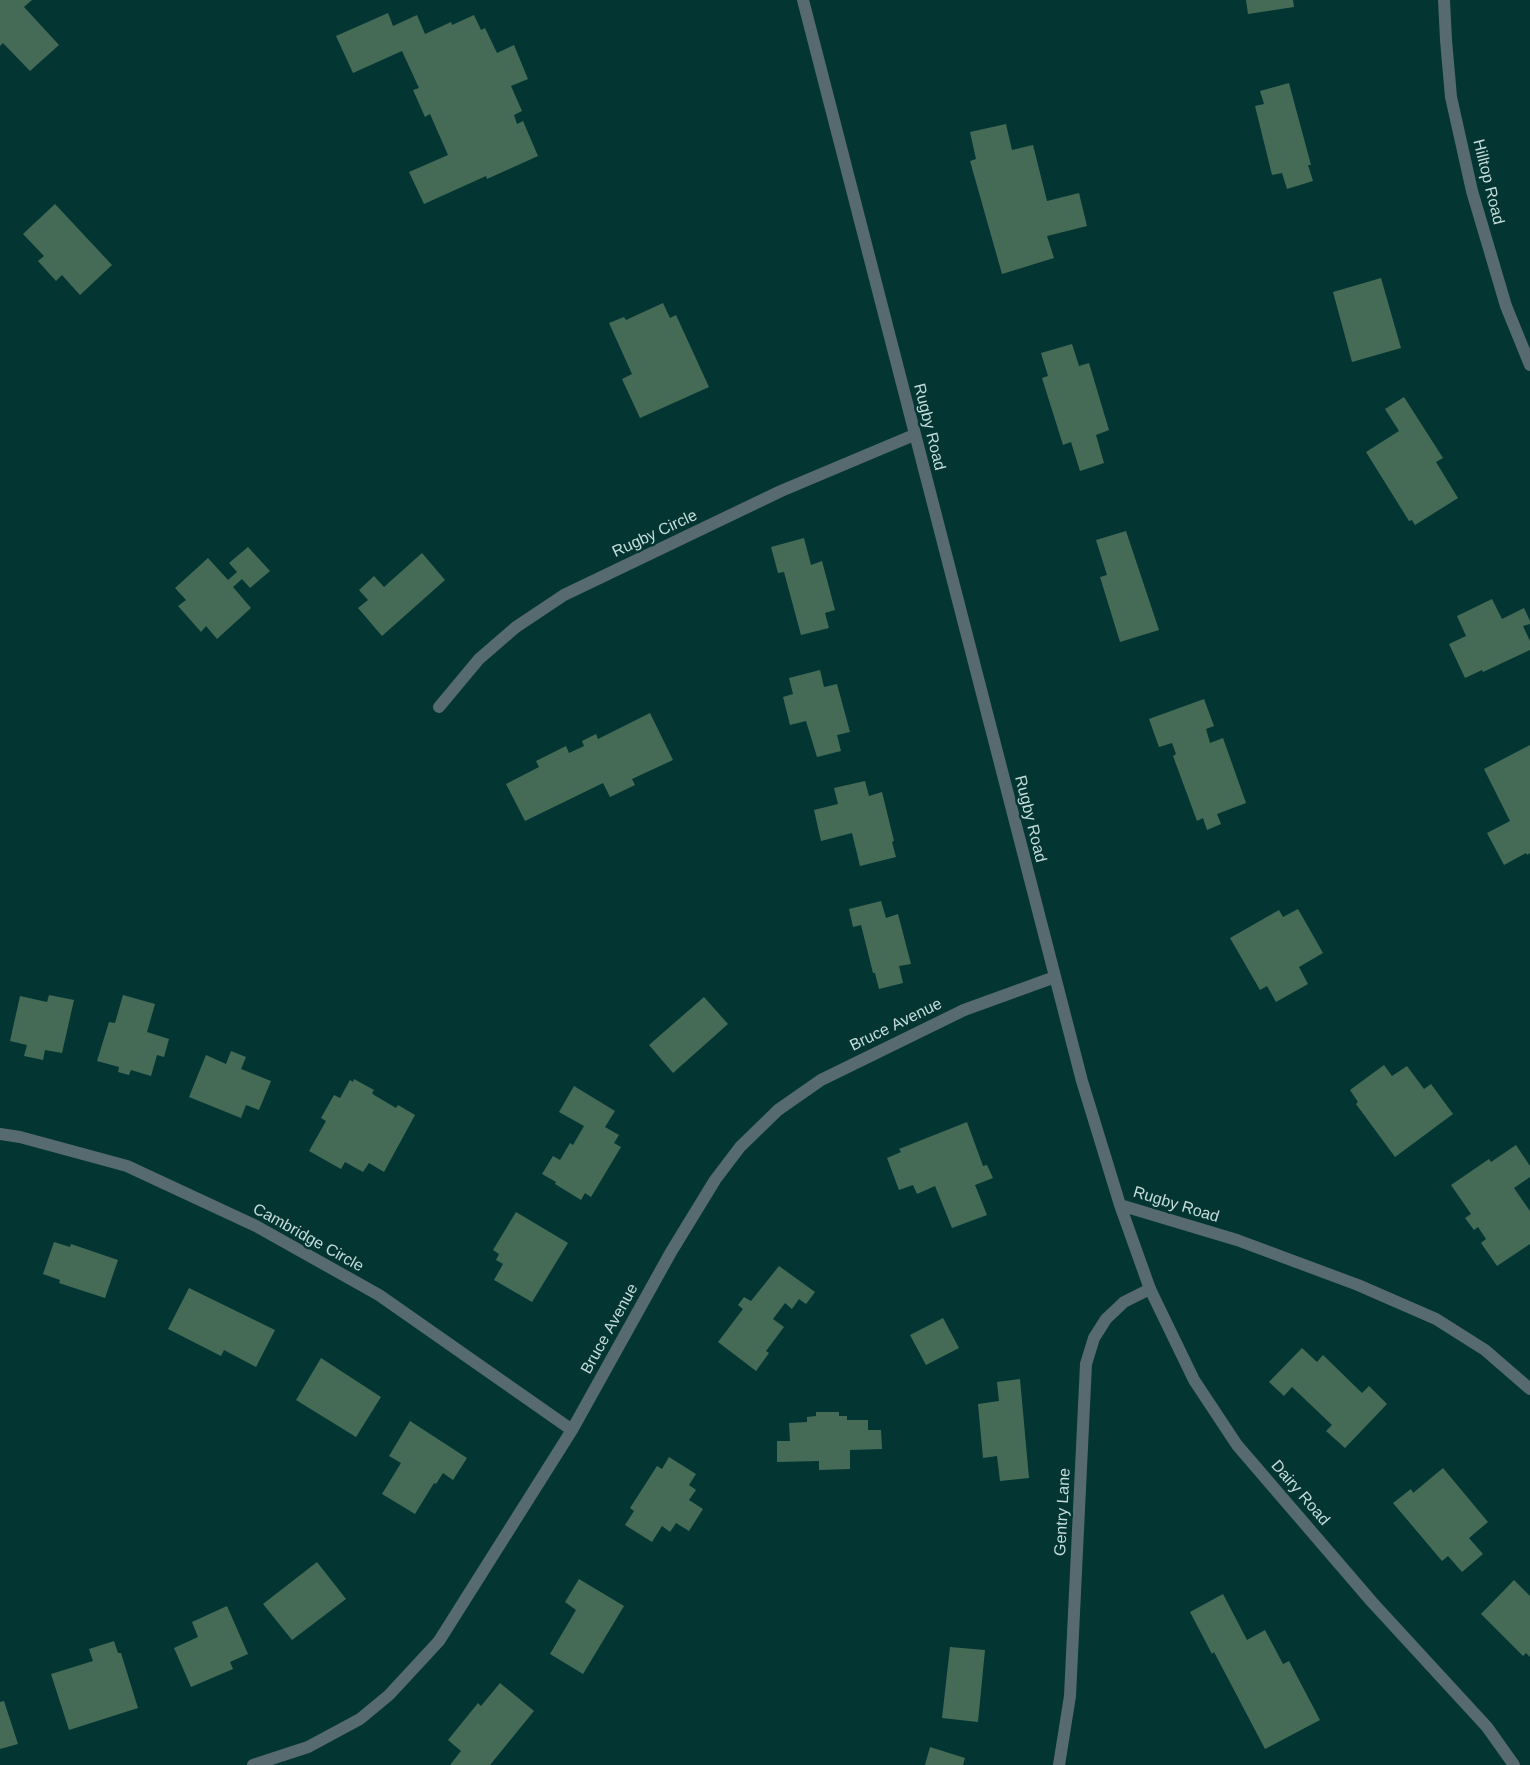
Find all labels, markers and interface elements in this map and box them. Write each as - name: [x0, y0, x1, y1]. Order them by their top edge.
- street label: Hilltop Road: [1468, 137, 1508, 227]
- street label: Rugby Road: [909, 382, 949, 472]
- street label: Rugby Circle: [609, 506, 701, 562]
- street label: Rugby Road: [1010, 774, 1050, 864]
- street label: Bruce Avenue: [847, 994, 945, 1056]
- street label: Rugby Road: [1131, 1183, 1221, 1227]
- street label: Cambridge Circle: [249, 1200, 367, 1276]
- street label: Bruce Avenue: [577, 1281, 643, 1377]
- street label: Dairy Road: [1267, 1457, 1333, 1529]
- street label: Gentry Lane: [1051, 1468, 1075, 1556]

